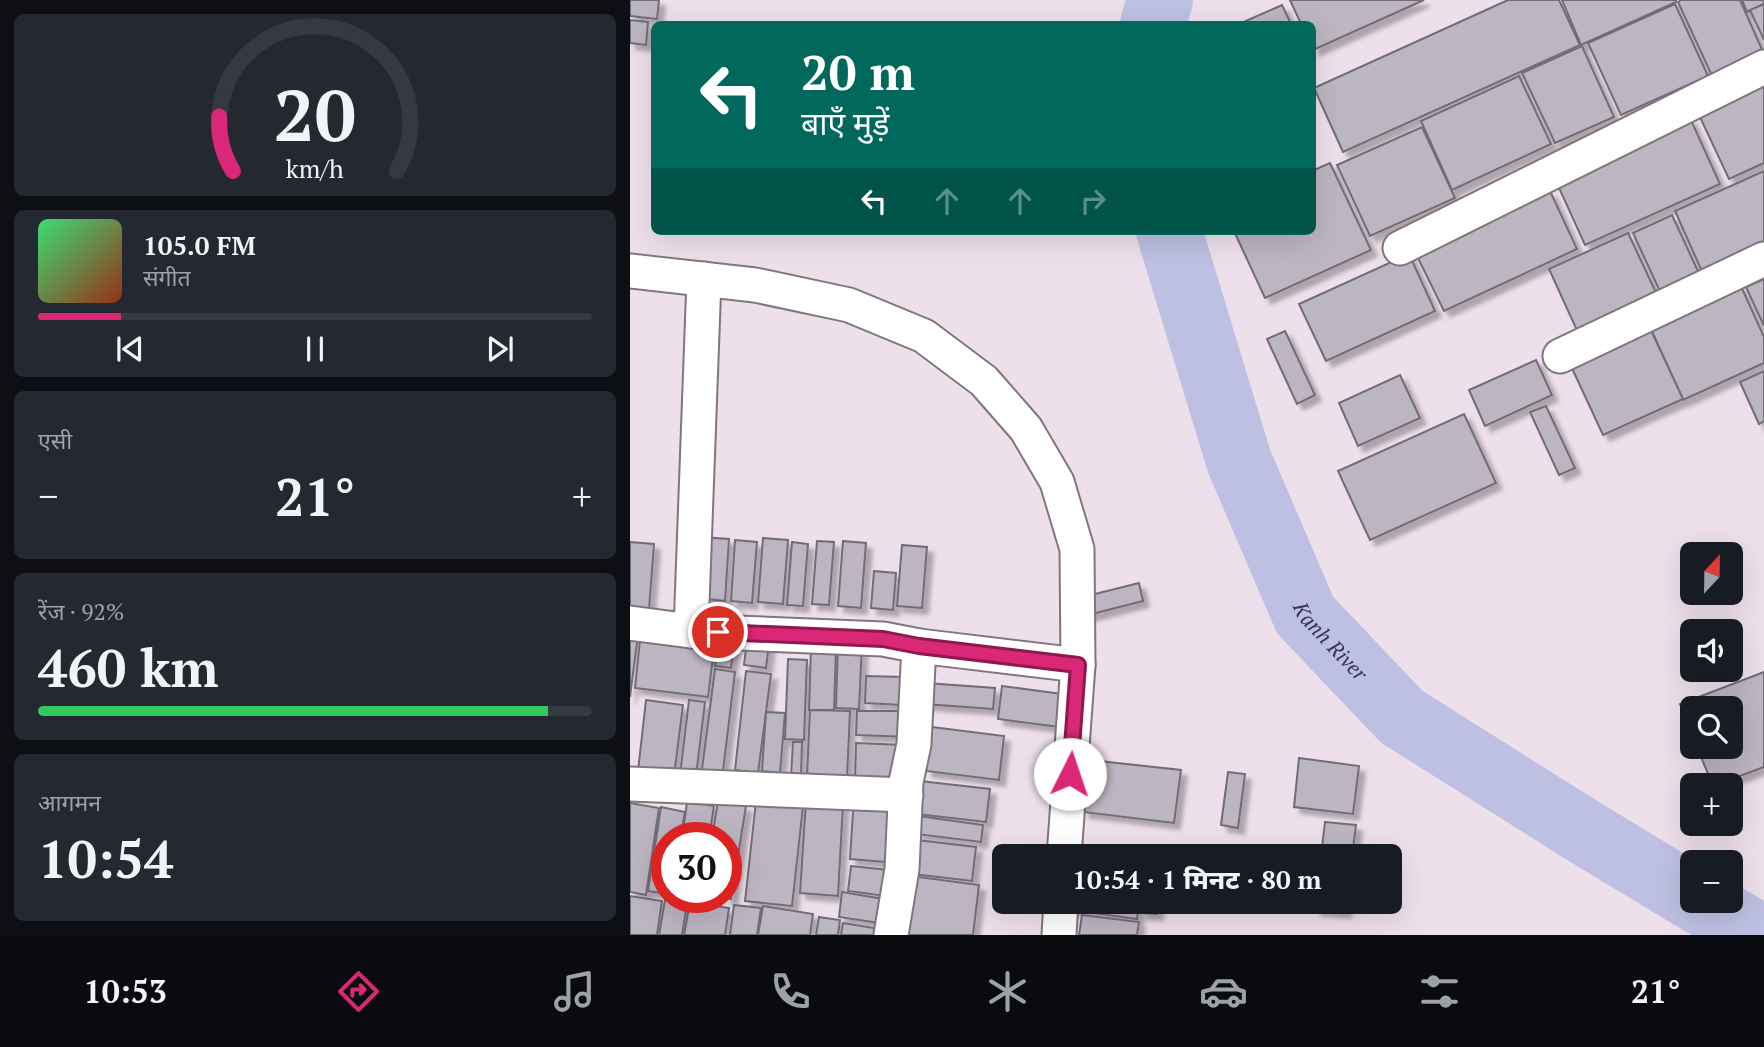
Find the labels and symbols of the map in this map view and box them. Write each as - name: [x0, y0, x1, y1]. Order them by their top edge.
- north arrow: [1680, 542, 1743, 606]
- water label: Kanh River: [1287, 597, 1374, 687]
- pin: [688, 602, 748, 662]
- position arrow: [1033, 737, 1107, 811]
- speed limit sign: 30: [651, 822, 742, 913]

